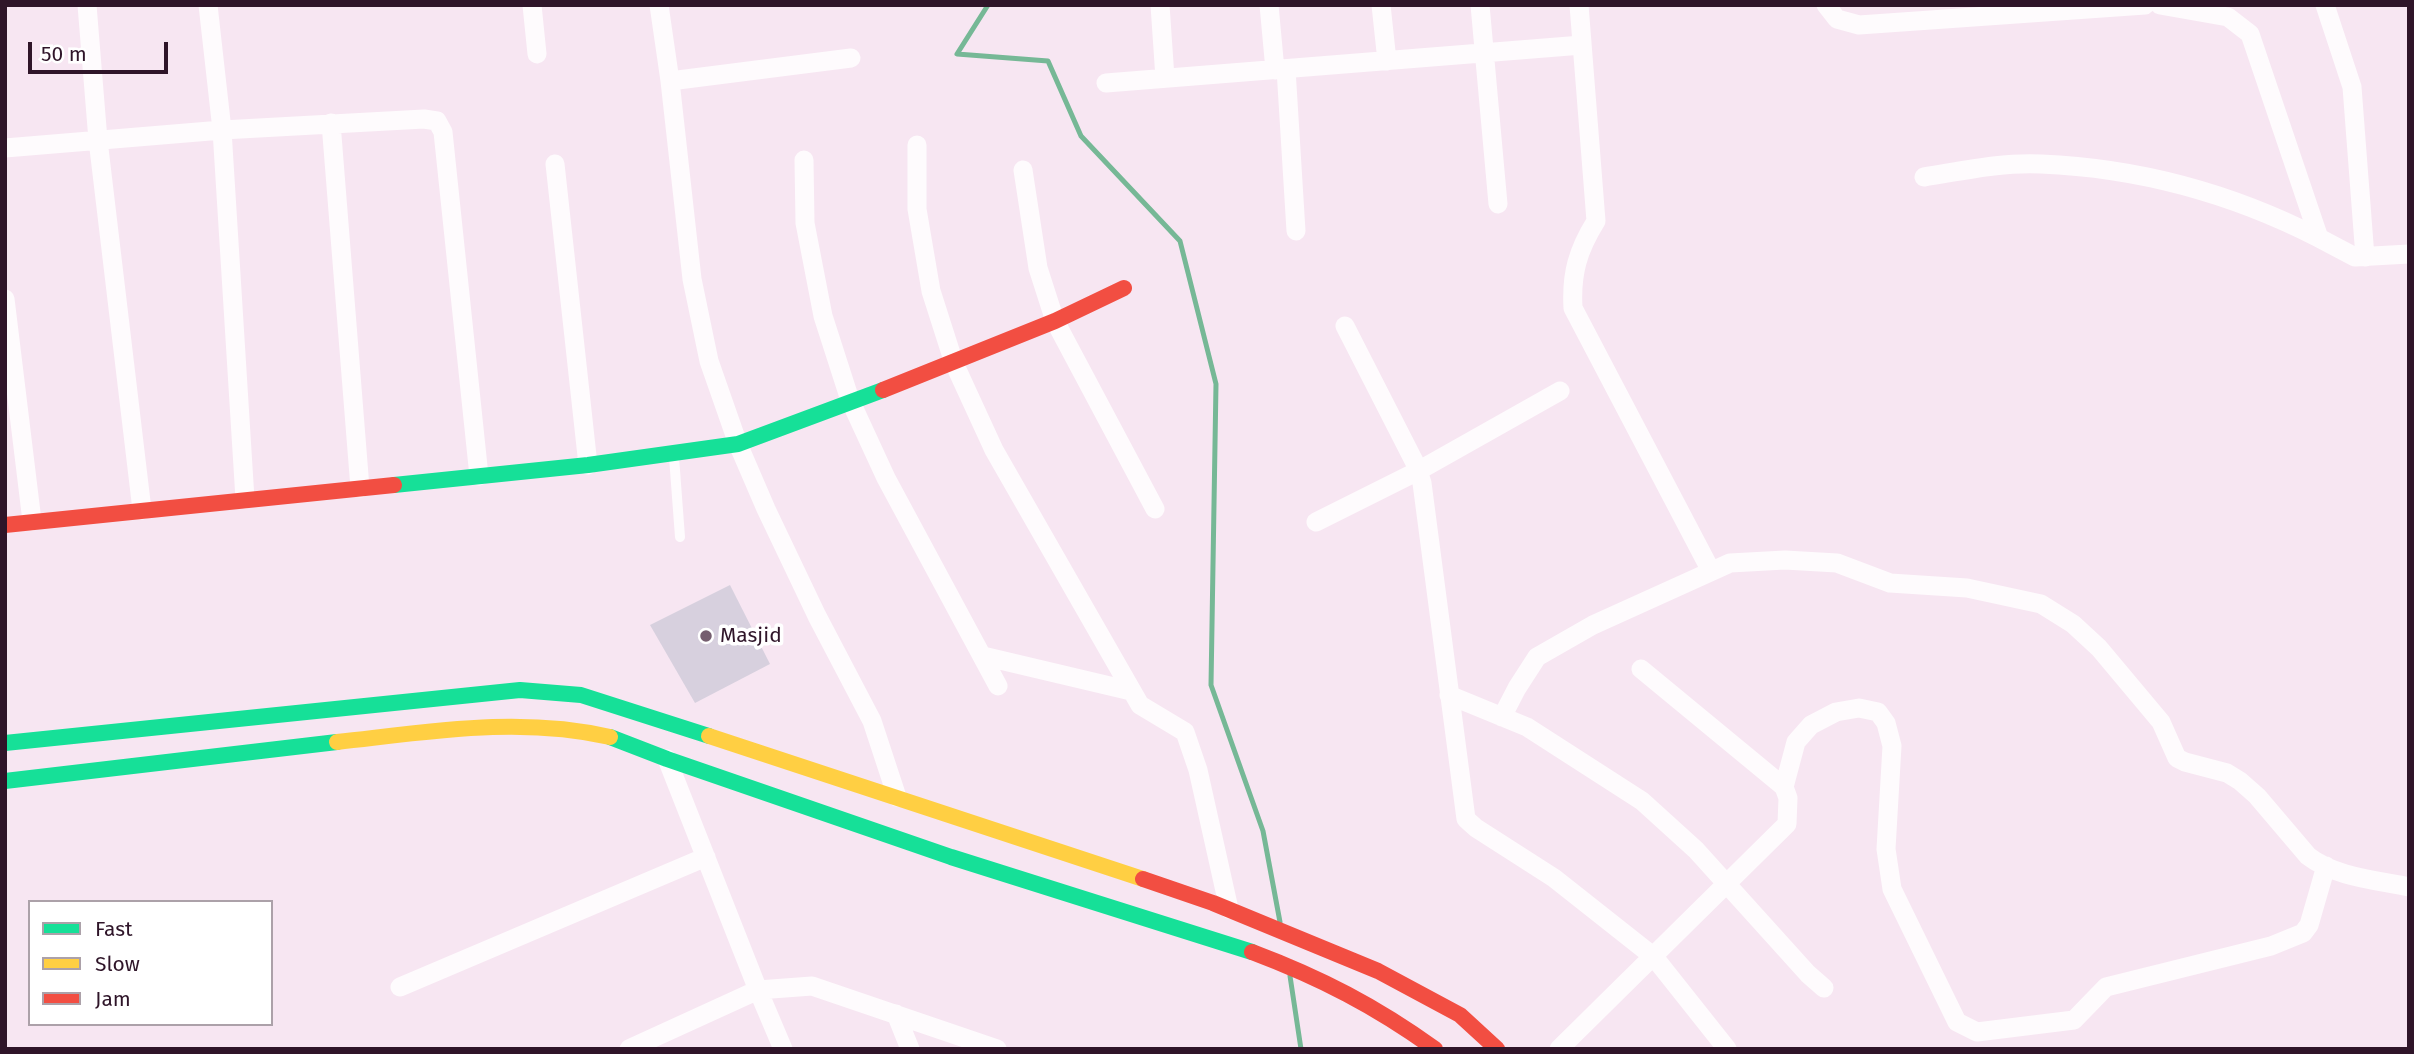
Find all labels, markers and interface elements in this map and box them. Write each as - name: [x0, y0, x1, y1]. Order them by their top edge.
- scale bar: [32, 28, 172, 72]
- text: 50 m: [41, 41, 87, 67]
- place label: Masjid: [720, 623, 782, 649]
- marker: Masjid: [698, 628, 714, 644]
- legend: [28, 900, 273, 1026]
- text: Fast: [95, 916, 133, 942]
- text: Slow: [95, 951, 140, 977]
- text: Jam: [95, 986, 131, 1012]

